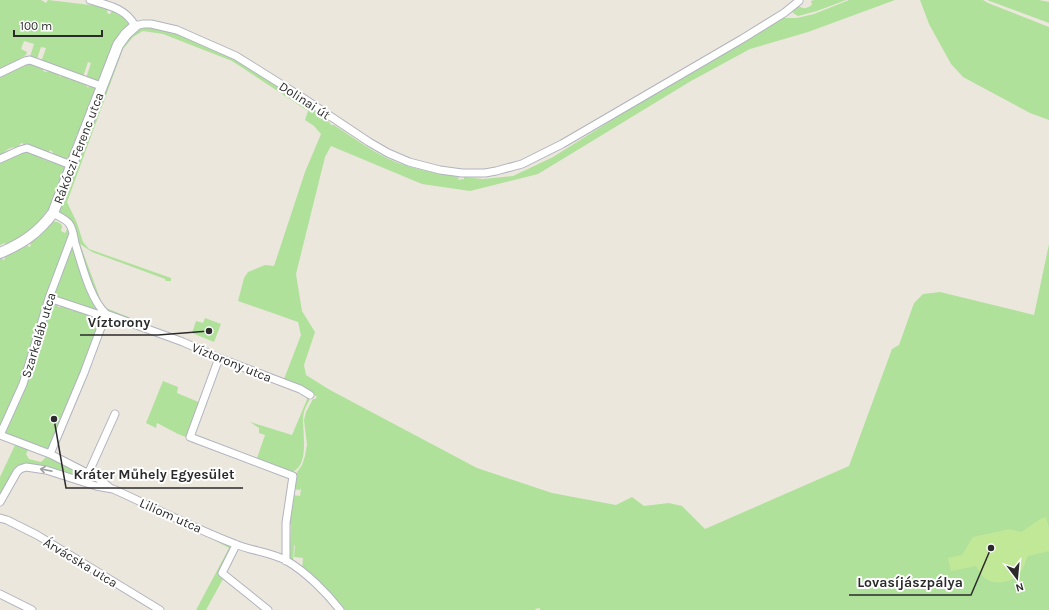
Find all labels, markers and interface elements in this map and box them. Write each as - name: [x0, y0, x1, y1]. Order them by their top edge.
- scale bar: [14, 12, 102, 38]
- text: 100 m: [20, 19, 52, 33]
- street label: Dolinai út: [276, 78, 333, 123]
- street label: Rákóczi Ferenc utca: [50, 90, 107, 206]
- street label: Szarkaláb utca: [18, 291, 59, 380]
- callout: Víztorony: [80, 309, 158, 335]
- text: Víztorony: [88, 314, 150, 331]
- street label: Víztorony utca: [190, 340, 274, 385]
- callout: Kráter Műhely Egyesület: [66, 462, 243, 488]
- one-way arrow: [40, 466, 53, 474]
- text: Kráter Műhely Egyesület: [73, 466, 235, 483]
- street label: Liliom utca: [137, 495, 204, 536]
- street label: Árvácska utca: [41, 533, 121, 590]
- north arrow: [997, 558, 1037, 598]
- callout: Lovasíjászpálya: [849, 569, 971, 595]
- text: Lovasíjászpálya: [857, 574, 963, 591]
- text: N: [1014, 580, 1025, 594]

